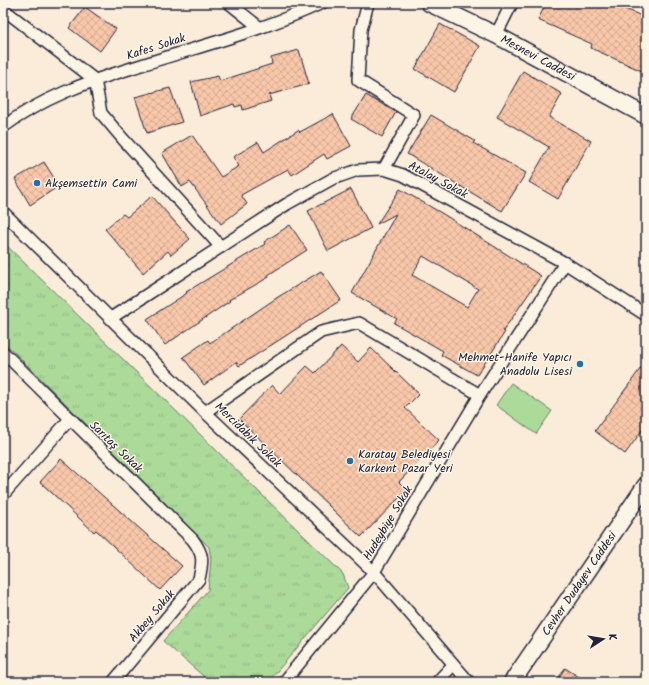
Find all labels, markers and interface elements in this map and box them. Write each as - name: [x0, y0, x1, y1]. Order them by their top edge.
- street label: Kafes Sokak: [124, 28, 188, 65]
- street label: Mesnevi Caddesi: [497, 30, 580, 86]
- street label: Atalay Sokak: [405, 156, 472, 204]
- place label: Akşemsettin Cami: [45, 174, 138, 193]
- marker: Akşemsettin Cami: [32, 178, 42, 188]
- place label: Mehmet-Hanife Yapıcı Anadolu Lisesi: [458, 348, 573, 381]
- marker: Mehmet-Hanife Yapıcı Anadolu Lisesi: [575, 359, 585, 369]
- street label: Mercidabık Sokak: [210, 398, 286, 472]
- street label: Sarıtaş Sokak: [85, 417, 147, 478]
- place label: Karatay Belediyesi Karkent Pazar Yeri: [358, 445, 454, 478]
- marker: Karatay Belediyesi Karkent Pazar Yeri: [345, 456, 355, 466]
- street label: Hudeybiye Sokak: [358, 482, 418, 564]
- street label: Cevher Dudayev Caddesi: [537, 527, 622, 640]
- street label: Akbey Sokak: [124, 585, 180, 647]
- north arrow: [583, 619, 623, 659]
- text: K: [602, 632, 621, 643]

